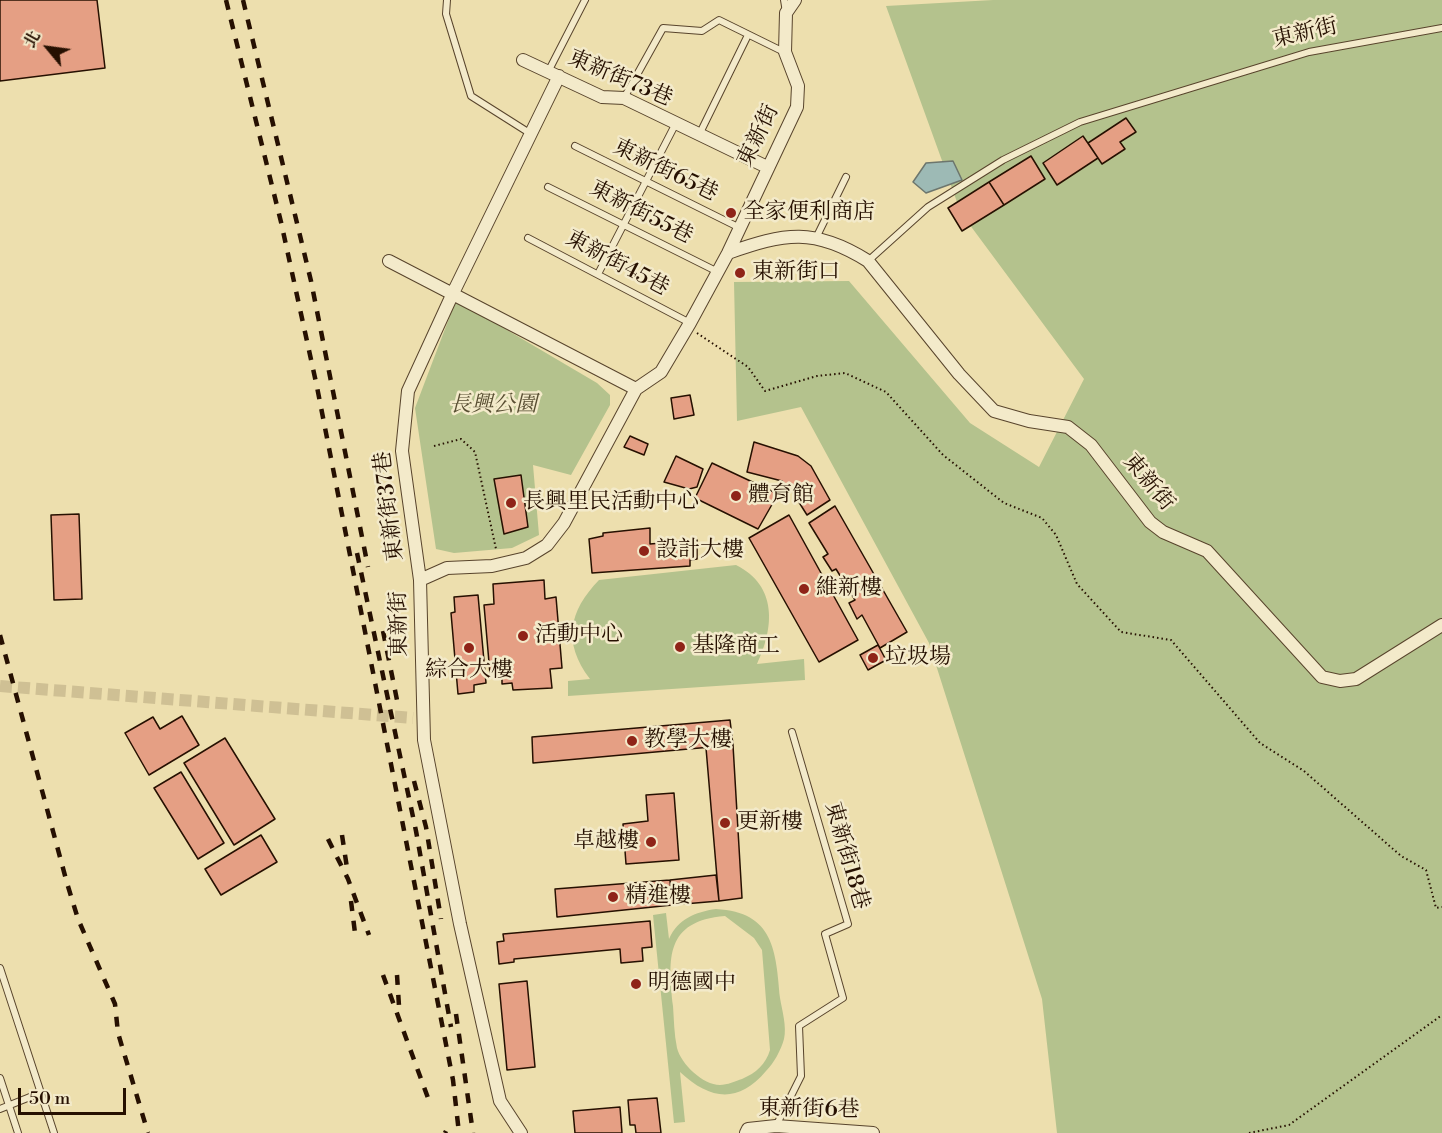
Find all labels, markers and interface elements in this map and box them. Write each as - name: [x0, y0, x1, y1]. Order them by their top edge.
- street label: 東新街: [1270, 14, 1340, 54]
- north arrow: [18, 18, 78, 78]
- text: 北: [20, 27, 45, 51]
- street label: 東新街73巷: [564, 45, 676, 113]
- street label: 東新街: [733, 101, 785, 171]
- street label: 東新街65巷: [608, 134, 722, 208]
- street label: 東新街55巷: [585, 176, 697, 250]
- place label: 全家便利商店: [743, 200, 875, 226]
- marker: 全家便利商店: [724, 206, 738, 220]
- street label: 東新街45巷: [561, 226, 673, 302]
- place label: 東新街口: [752, 260, 840, 286]
- marker: 東新街口: [733, 266, 747, 280]
- park label: 長興公園: [449, 393, 537, 419]
- street label: 東新街37巷: [370, 449, 410, 563]
- street label: 東新街: [1117, 449, 1179, 517]
- place label: 體育館: [748, 483, 814, 509]
- marker: 體育館: [729, 489, 743, 503]
- place label: 長興里民活動中心: [523, 490, 699, 516]
- marker: 長興里民活動中心: [504, 496, 518, 510]
- place label: 設計大樓: [656, 538, 744, 564]
- marker: 設計大樓: [637, 544, 651, 558]
- place label: 維新樓: [816, 576, 882, 602]
- marker: 維新樓: [797, 582, 811, 596]
- street label: 東新街: [386, 591, 414, 657]
- place label: 活動中心: [535, 623, 623, 649]
- marker: 活動中心: [516, 629, 530, 643]
- place label: 基隆商工: [692, 634, 780, 660]
- marker: 基隆商工: [673, 640, 687, 654]
- marker: 綜合大樓: [462, 641, 476, 655]
- place label: 垃圾場: [885, 645, 951, 671]
- marker: 垃圾場: [866, 651, 880, 665]
- place label: 綜合大樓: [425, 658, 513, 684]
- place label: 教學大樓: [644, 728, 732, 754]
- marker: 教學大樓: [625, 734, 639, 748]
- street label: 東新街18巷: [818, 799, 874, 913]
- place label: 更新樓: [737, 810, 803, 836]
- marker: 更新樓: [718, 816, 732, 830]
- place label: 卓越樓: [573, 829, 639, 855]
- marker: 卓越樓: [644, 835, 658, 849]
- place label: 精進樓: [625, 884, 691, 910]
- marker: 精進樓: [606, 890, 620, 904]
- place label: 明德國中: [648, 971, 736, 997]
- marker: 明德國中: [629, 977, 643, 991]
- scale bar: [21, 1076, 129, 1114]
- text: 50 m: [29, 1087, 70, 1110]
- street label: 東新街6巷: [758, 1096, 860, 1124]

